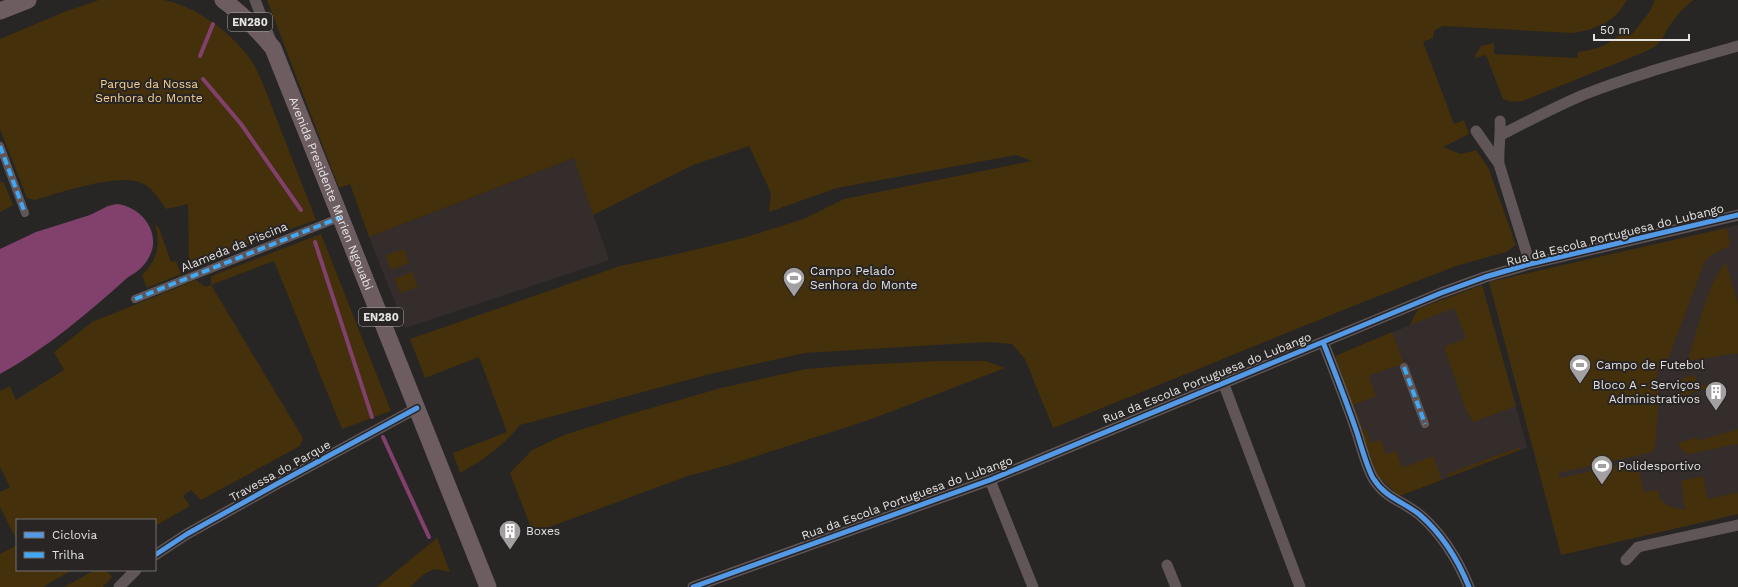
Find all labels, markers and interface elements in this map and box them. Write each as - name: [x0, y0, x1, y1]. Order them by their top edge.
- road number: EN280: [228, 13, 272, 31]
- scale bar: [1594, 16, 1689, 42]
- text: 50 m: [1600, 23, 1630, 37]
- park label: Parque da Nossa Senhora do Monte: [95, 77, 203, 105]
- street label: Avenida Presidente Marien Ngouabi: [286, 95, 376, 292]
- street label: Rua da Escola Portuguesa do Lubango: [1505, 201, 1725, 269]
- street label: Alameda da Piscina: [179, 219, 290, 275]
- place label: Campo Pelado Senhora do Monte: [810, 264, 918, 292]
- sports icon: Campo Pelado Senhora do Monte: [781, 265, 807, 298]
- road number: EN280: [359, 308, 403, 326]
- street label: Rua da Escola Portuguesa do Lubango: [1101, 330, 1313, 426]
- sports icon: Campo de Futebol: [1567, 352, 1593, 385]
- place label: Campo de Futebol: [1596, 358, 1705, 372]
- place label: Bloco A - Serviços Administrativos: [1593, 378, 1700, 406]
- building icon: Bloco A - Serviços Administrativos: [1703, 379, 1729, 412]
- street label: Travessa do Parque: [227, 437, 333, 505]
- street label: Rua da Escola Portuguesa do Lubango: [799, 453, 1015, 543]
- sports icon: Polidesportivo: [1589, 453, 1615, 486]
- place label: Polidesportivo: [1618, 459, 1701, 473]
- building icon: Boxes: [497, 518, 523, 551]
- legend: [16, 519, 156, 571]
- place label: Boxes: [526, 524, 560, 538]
- text: Ciclovia: [52, 528, 97, 542]
- text: Trilha: [52, 548, 85, 562]

